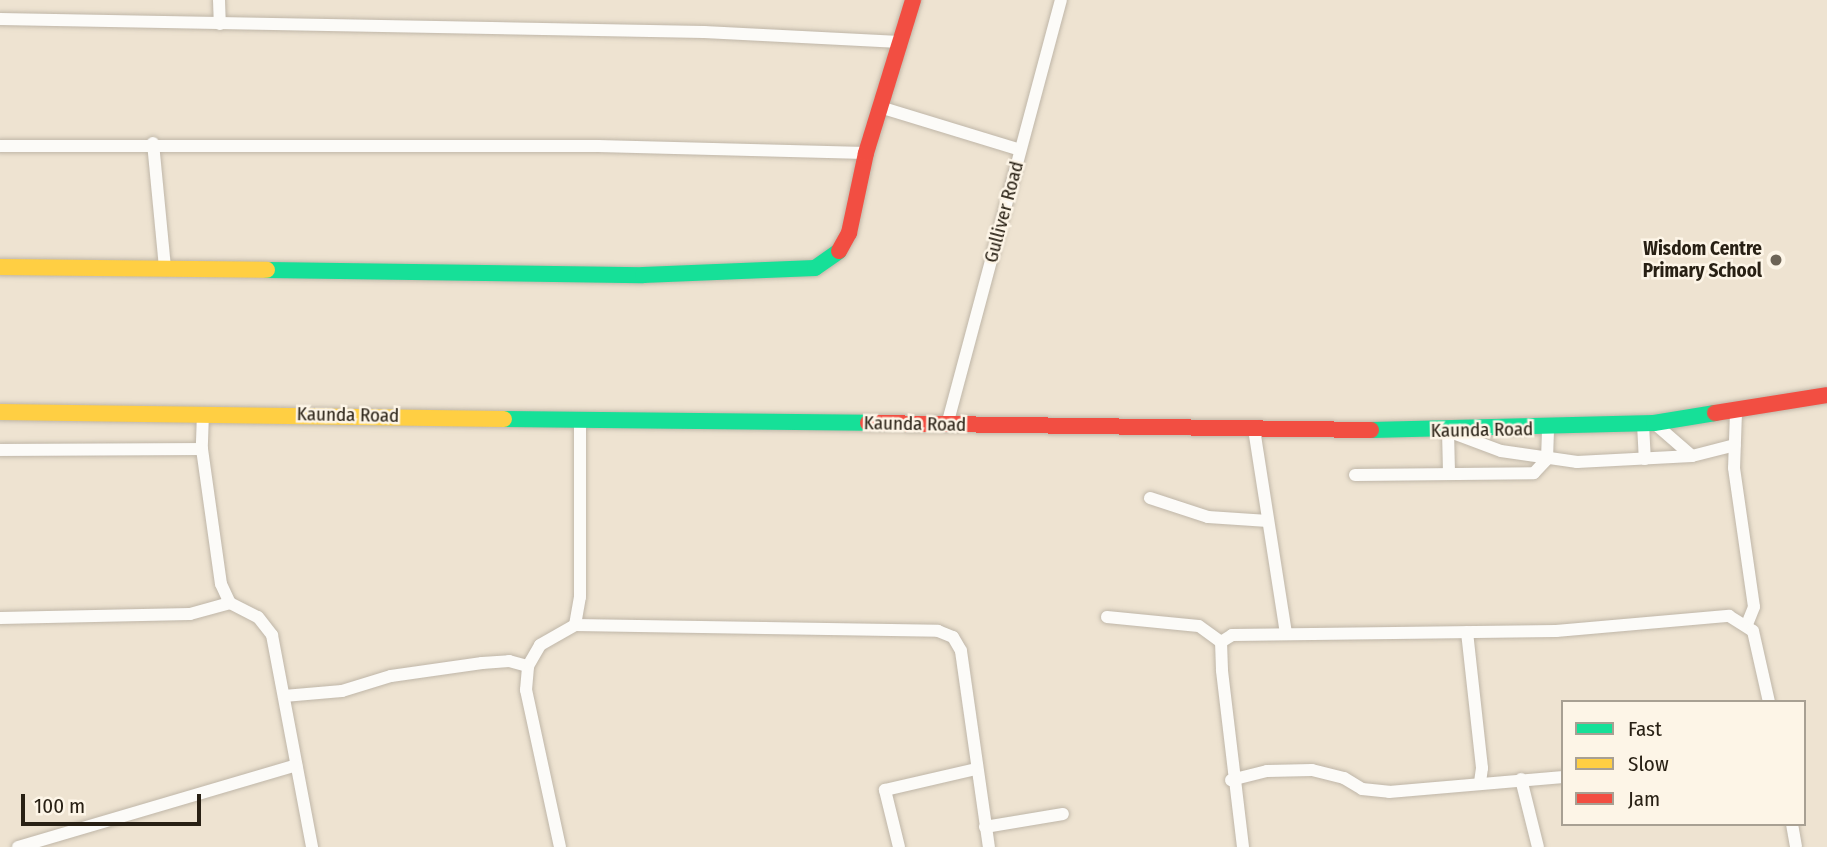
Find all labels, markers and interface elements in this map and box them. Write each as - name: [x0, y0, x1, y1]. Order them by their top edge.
- street label: Gulliver Road: [980, 159, 1028, 265]
- place label: Wisdom Centre Primary School: [1643, 238, 1762, 282]
- marker: Wisdom Centre Primary School: [1768, 252, 1784, 268]
- street label: Kaunda Road: [297, 403, 399, 427]
- street label: Kaunda Road: [864, 412, 966, 436]
- street label: Kaunda Road: [1431, 418, 1533, 442]
- legend: [1561, 700, 1806, 826]
- text: Fast: [1628, 716, 1662, 742]
- text: Slow: [1628, 751, 1669, 777]
- scale bar: [24, 780, 205, 824]
- text: Jam: [1628, 786, 1660, 812]
- text: 100 m: [34, 793, 85, 819]

